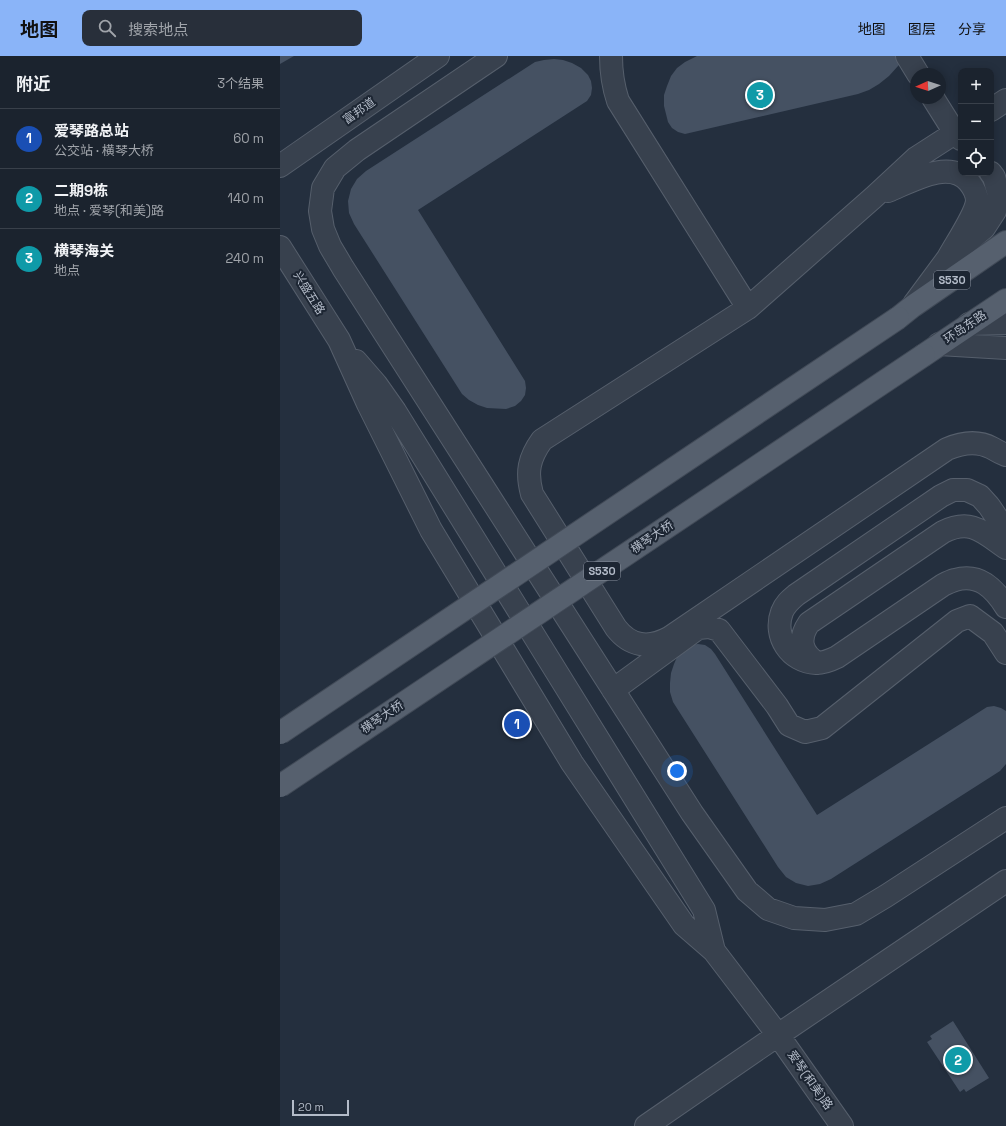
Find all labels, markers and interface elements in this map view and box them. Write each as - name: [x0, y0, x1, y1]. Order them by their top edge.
- search box: [82, 10, 362, 46]
- text: 地图: [20, 17, 58, 42]
- icon: search: [96, 17, 118, 39]
- text: 搜索地点: [128, 20, 188, 39]
- text: 地图: [858, 20, 886, 38]
- text: 图层: [908, 20, 936, 38]
- text: 分享: [958, 20, 986, 38]
- north arrow: [910, 68, 946, 104]
- map controls: [958, 68, 994, 176]
- button: +: [958, 68, 994, 104]
- text: 附近: [16, 73, 50, 95]
- text: 3个结果: [217, 75, 264, 92]
- pin: 3: [747, 80, 773, 110]
- street label: 富邦道: [340, 94, 378, 128]
- button: −: [958, 104, 994, 140]
- text: 爱琴路总站: [54, 121, 129, 140]
- text: 1: [26, 130, 32, 147]
- text: 60 m: [233, 130, 264, 147]
- button: locate: [958, 140, 994, 176]
- text: 公交站 · 横琴大桥: [54, 142, 154, 159]
- text: 二期9栋: [54, 181, 108, 200]
- text: 2: [25, 190, 33, 207]
- text: 140 m: [228, 190, 264, 207]
- text: 地点 · 爱琴(和美)路: [54, 202, 164, 219]
- text: 横琴海关: [54, 241, 114, 260]
- text: 3: [25, 250, 33, 267]
- text: 240 m: [226, 250, 264, 267]
- text: 地点: [54, 262, 80, 279]
- street label: 兴盛五路: [289, 268, 329, 318]
- road number: S530: [934, 271, 970, 289]
- street label: 环岛东路: [941, 307, 989, 347]
- street label: 横琴大桥: [628, 517, 676, 557]
- road number: S530: [584, 562, 620, 580]
- street label: 横琴大桥: [358, 697, 406, 737]
- pin: 1: [504, 709, 530, 739]
- your location: [667, 761, 687, 781]
- pin: 2: [945, 1045, 971, 1075]
- street label: 爱琴(和美)路: [784, 1047, 836, 1113]
- scale bar: [292, 1098, 349, 1117]
- text: 20 m: [298, 1100, 324, 1114]

